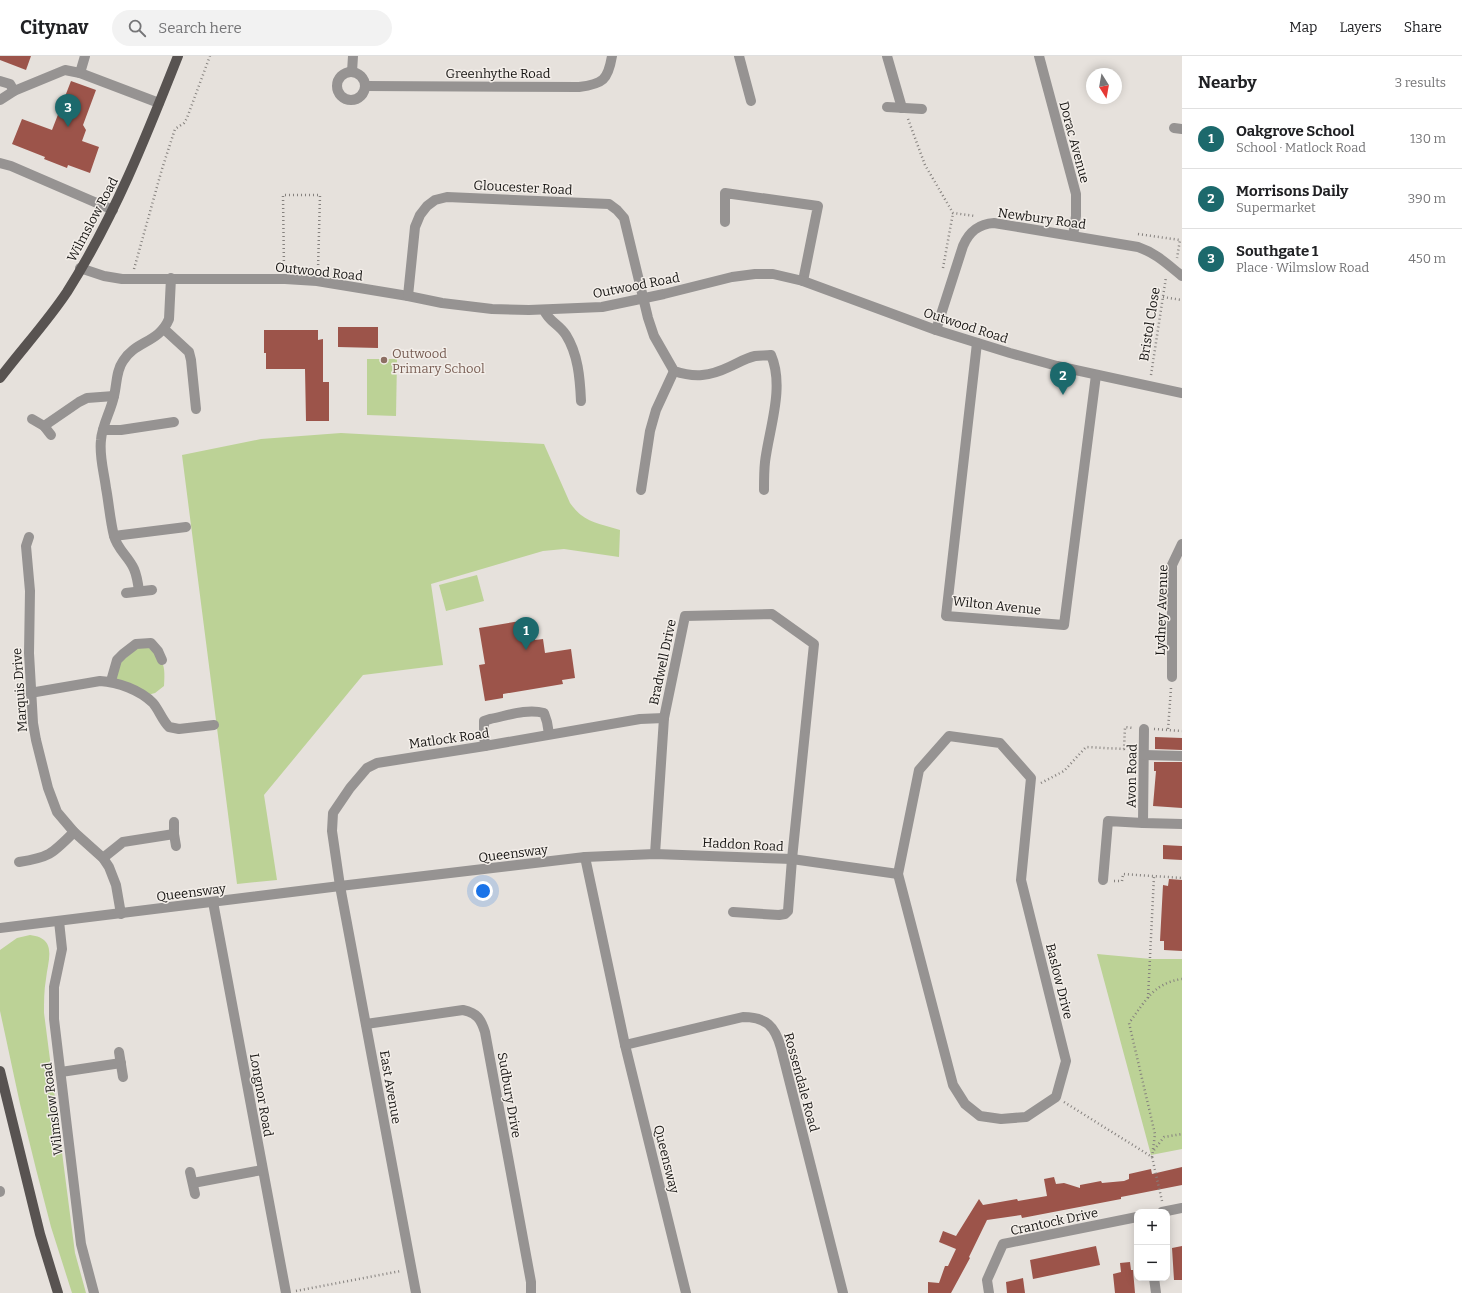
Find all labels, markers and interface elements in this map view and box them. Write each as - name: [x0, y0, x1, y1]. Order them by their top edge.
- search box: [112, 10, 392, 46]
- text: Citynav: [20, 16, 88, 39]
- icon: search: [126, 17, 148, 39]
- text: Search here: [158, 19, 242, 37]
- text: Map: [1289, 19, 1317, 36]
- text: Layers: [1339, 19, 1382, 36]
- text: Share: [1404, 19, 1442, 36]
- street label: Greenhythe Road: [445, 66, 551, 81]
- north arrow: [1086, 68, 1122, 104]
- text: Nearby: [1198, 72, 1257, 93]
- text: 3 results: [1395, 75, 1446, 90]
- pin: 3: [55, 94, 81, 127]
- street label: Dorac Avenue: [1056, 100, 1093, 185]
- text: Oakgrove School: [1236, 122, 1354, 140]
- text: 1: [1208, 131, 1214, 146]
- text: 130 m: [1410, 131, 1446, 146]
- text: School · Matlock Road: [1236, 140, 1366, 155]
- street label: Wilmslow Road: [64, 174, 121, 264]
- street label: Gloucester Road: [473, 177, 573, 198]
- text: Morrisons Daily: [1236, 182, 1348, 200]
- text: 2: [1207, 191, 1215, 206]
- text: 390 m: [1408, 191, 1446, 206]
- text: Supermarket: [1236, 200, 1316, 215]
- street label: Newbury Road: [997, 205, 1087, 232]
- text: Southgate 1: [1236, 242, 1318, 260]
- text: 3: [1207, 251, 1215, 266]
- text: 450 m: [1408, 251, 1446, 266]
- street label: Outwood Road: [274, 259, 364, 284]
- text: Place · Wilmslow Road: [1236, 260, 1369, 275]
- street label: Outwood Road: [591, 270, 681, 301]
- street label: Bristol Close: [1136, 286, 1163, 362]
- street label: Outwood Road: [922, 305, 1010, 346]
- place label: Outwood Primary School: [392, 346, 485, 376]
- marker: Outwood Primary School: [379, 355, 389, 365]
- pin: 2: [1050, 362, 1076, 395]
- street label: Lydney Avenue: [1152, 564, 1171, 656]
- street label: Wilton Avenue: [952, 593, 1042, 618]
- pin: 1: [513, 617, 539, 650]
- street label: Bradwell Drive: [646, 618, 679, 706]
- street label: Marquis Drive: [9, 647, 30, 733]
- street label: Matlock Road: [408, 725, 491, 752]
- street label: Avon Road: [1123, 744, 1140, 808]
- street label: Haddon Road: [702, 835, 784, 854]
- street label: Queensway: [477, 842, 549, 865]
- street label: Queensway: [155, 881, 227, 904]
- your location: [473, 881, 493, 901]
- street label: Baslow Drive: [1043, 942, 1076, 1020]
- street label: Rossendale Road: [781, 1031, 822, 1134]
- street label: East Avenue: [377, 1049, 404, 1125]
- street label: Sudbury Drive: [495, 1051, 524, 1139]
- street label: Longnor Road: [247, 1052, 276, 1138]
- street label: Wilmslow Road: [39, 1061, 66, 1156]
- street label: Queensway: [651, 1123, 682, 1195]
- street label: Crantock Drive: [1009, 1205, 1099, 1238]
- map controls: [1134, 1209, 1170, 1281]
- button: +: [1134, 1209, 1170, 1245]
- button: −: [1134, 1245, 1170, 1281]

